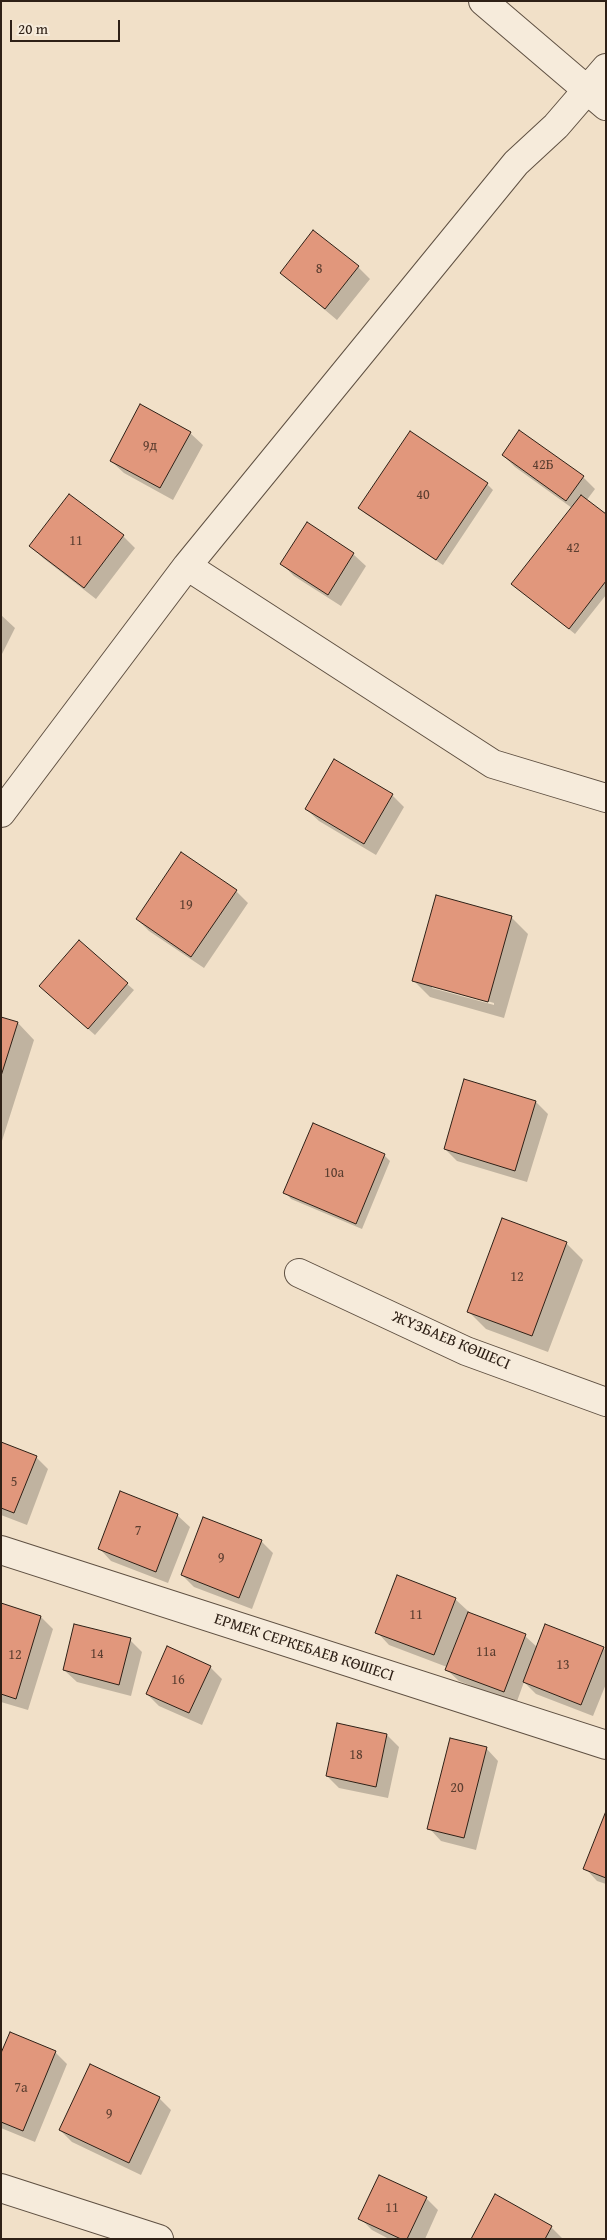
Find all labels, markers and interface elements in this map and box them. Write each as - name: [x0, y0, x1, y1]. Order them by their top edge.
- scale bar: [12, 10, 122, 42]
- text: 20 m: [18, 18, 48, 39]
- house number: 8: [316, 261, 322, 277]
- house number: 9д: [143, 438, 157, 454]
- house number: 42Б: [532, 457, 554, 473]
- house number: 40: [416, 487, 430, 503]
- house number: 11: [69, 533, 83, 549]
- house number: 42: [566, 540, 580, 556]
- house number: 19: [179, 897, 193, 913]
- house number: 10а: [324, 1165, 344, 1181]
- house number: 12: [510, 1269, 524, 1285]
- street label: ЖҮЗБАЕВ КӨШЕСІ: [389, 1308, 513, 1374]
- house number: 5: [11, 1474, 17, 1490]
- house number: 7: [135, 1523, 141, 1539]
- house number: 9: [218, 1550, 224, 1566]
- house number: 11: [409, 1607, 423, 1623]
- street label: ЕРМЕК СЕРКЕБАЕВ КӨШЕСІ: [212, 1610, 396, 1686]
- house number: 11а: [476, 1644, 496, 1660]
- house number: 14: [90, 1646, 104, 1662]
- house number: 12: [8, 1647, 22, 1663]
- house number: 13: [556, 1657, 570, 1673]
- house number: 16: [171, 1672, 185, 1688]
- house number: 18: [349, 1747, 363, 1763]
- house number: 20: [450, 1780, 464, 1796]
- house number: 7а: [14, 2080, 28, 2096]
- house number: 9: [106, 2106, 112, 2122]
- house number: 11: [385, 2200, 399, 2216]

